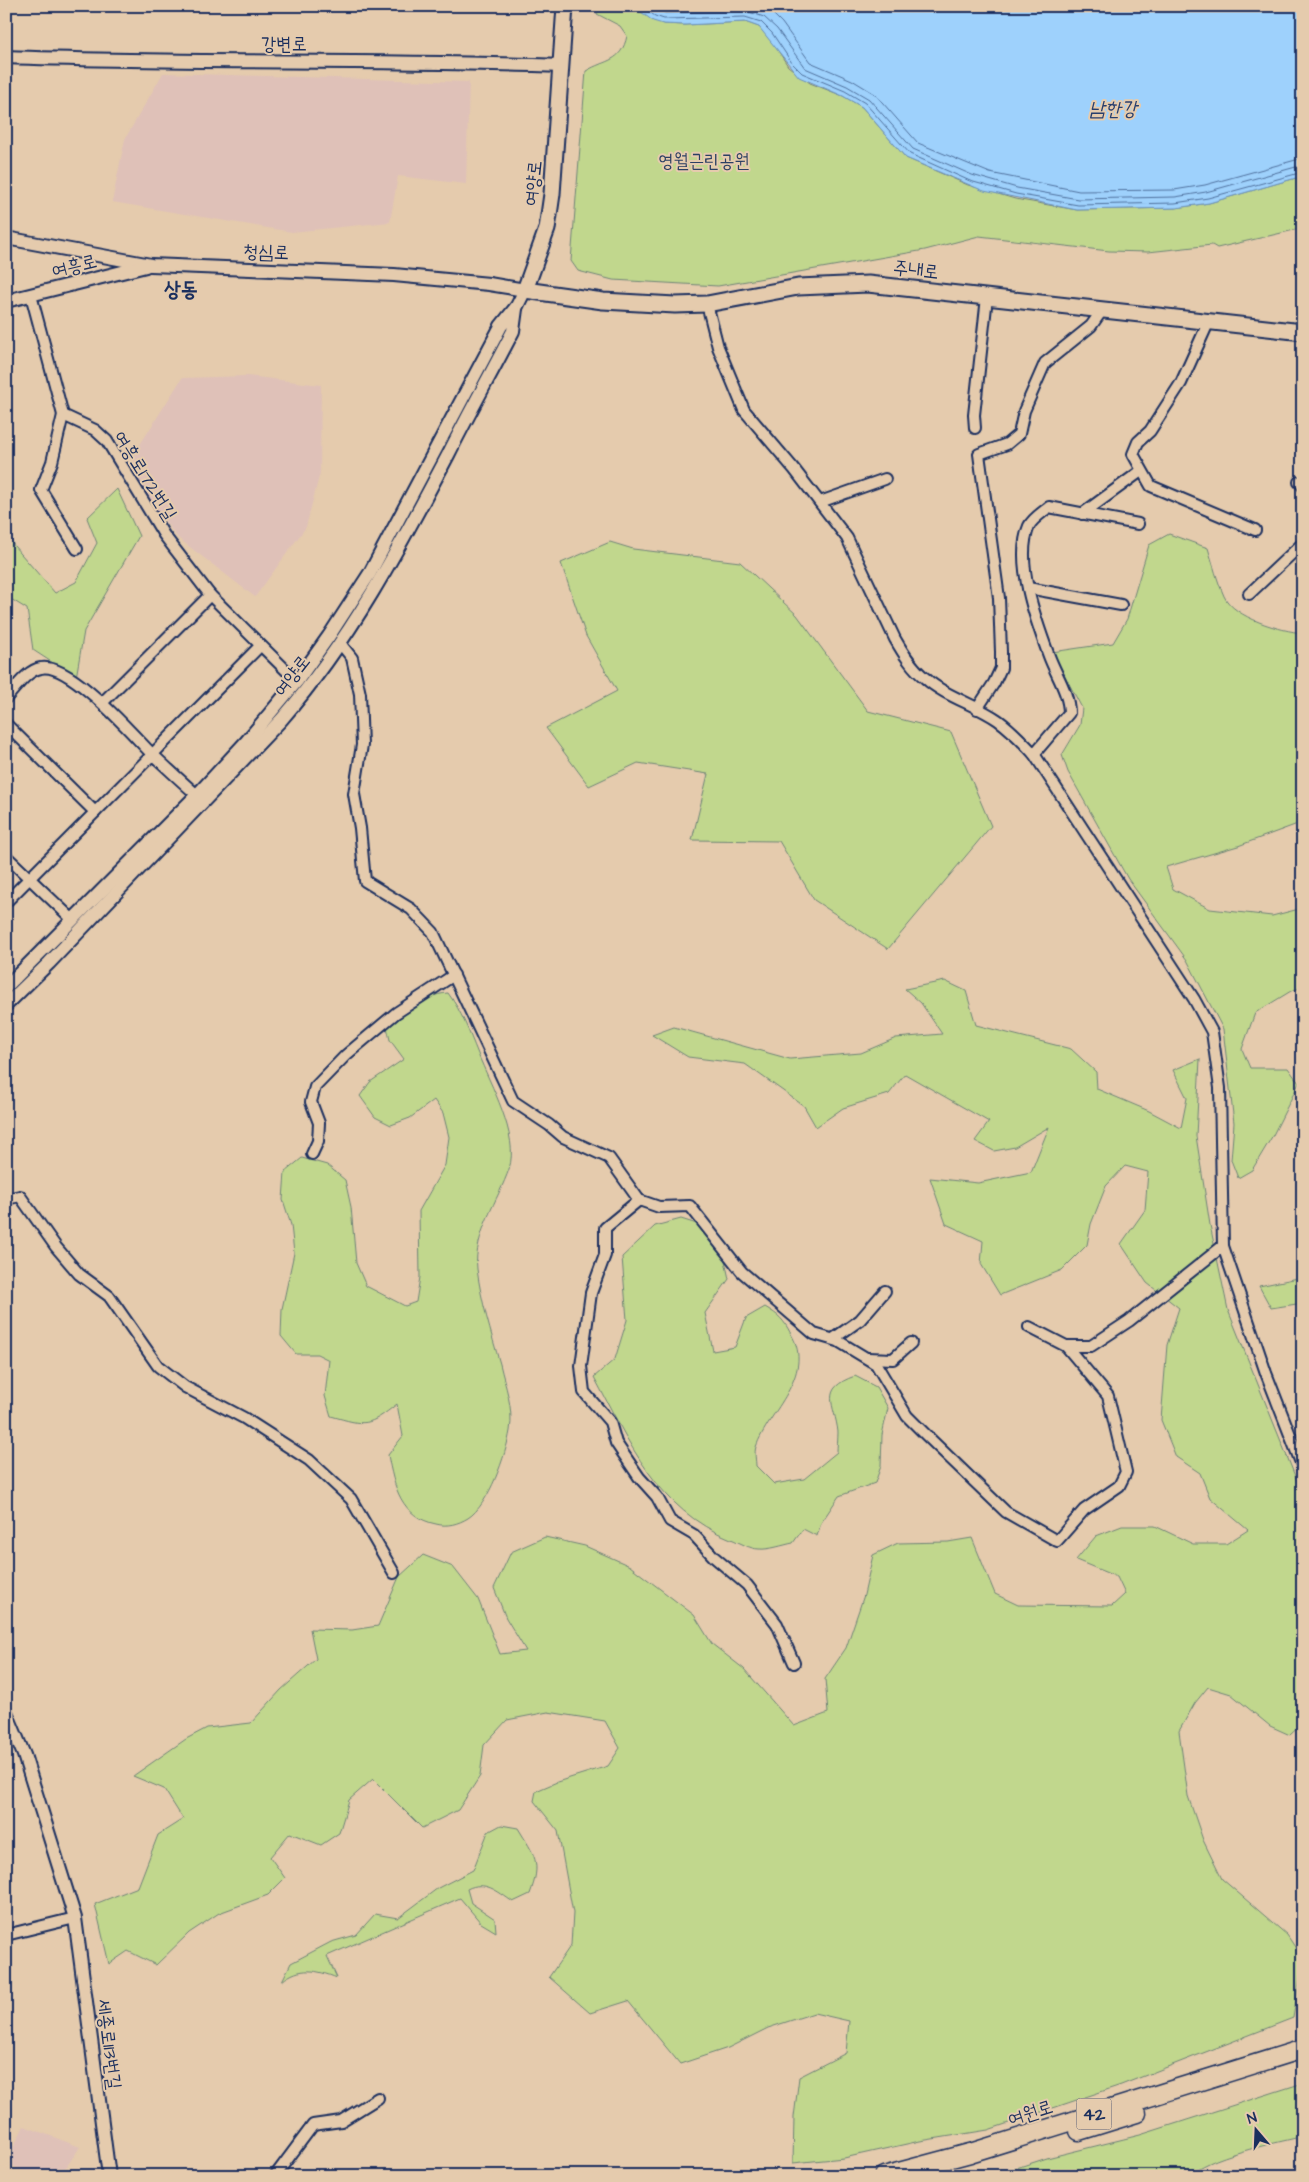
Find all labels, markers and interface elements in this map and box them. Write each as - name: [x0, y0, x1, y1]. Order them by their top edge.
- street label: 강변로: [261, 31, 307, 58]
- water label: 남한강: [1089, 95, 1140, 123]
- park label: 영월근린공원: [658, 148, 750, 175]
- street label: 여양로: [518, 159, 549, 207]
- street label: 청심로: [243, 238, 289, 267]
- street label: 여흥로: [49, 248, 100, 285]
- street label: 주내로: [892, 255, 940, 286]
- district label: 상동: [164, 275, 198, 304]
- street label: 여흥로172번길: [106, 426, 183, 526]
- street label: 여양로: [267, 650, 317, 702]
- street label: 세종로113번길: [90, 1997, 127, 2091]
- street label: 여원로: [1004, 2093, 1056, 2133]
- road number: 42: [1076, 2098, 1112, 2130]
- north arrow: [1232, 2104, 1282, 2154]
- text: N: [1245, 2108, 1260, 2130]

